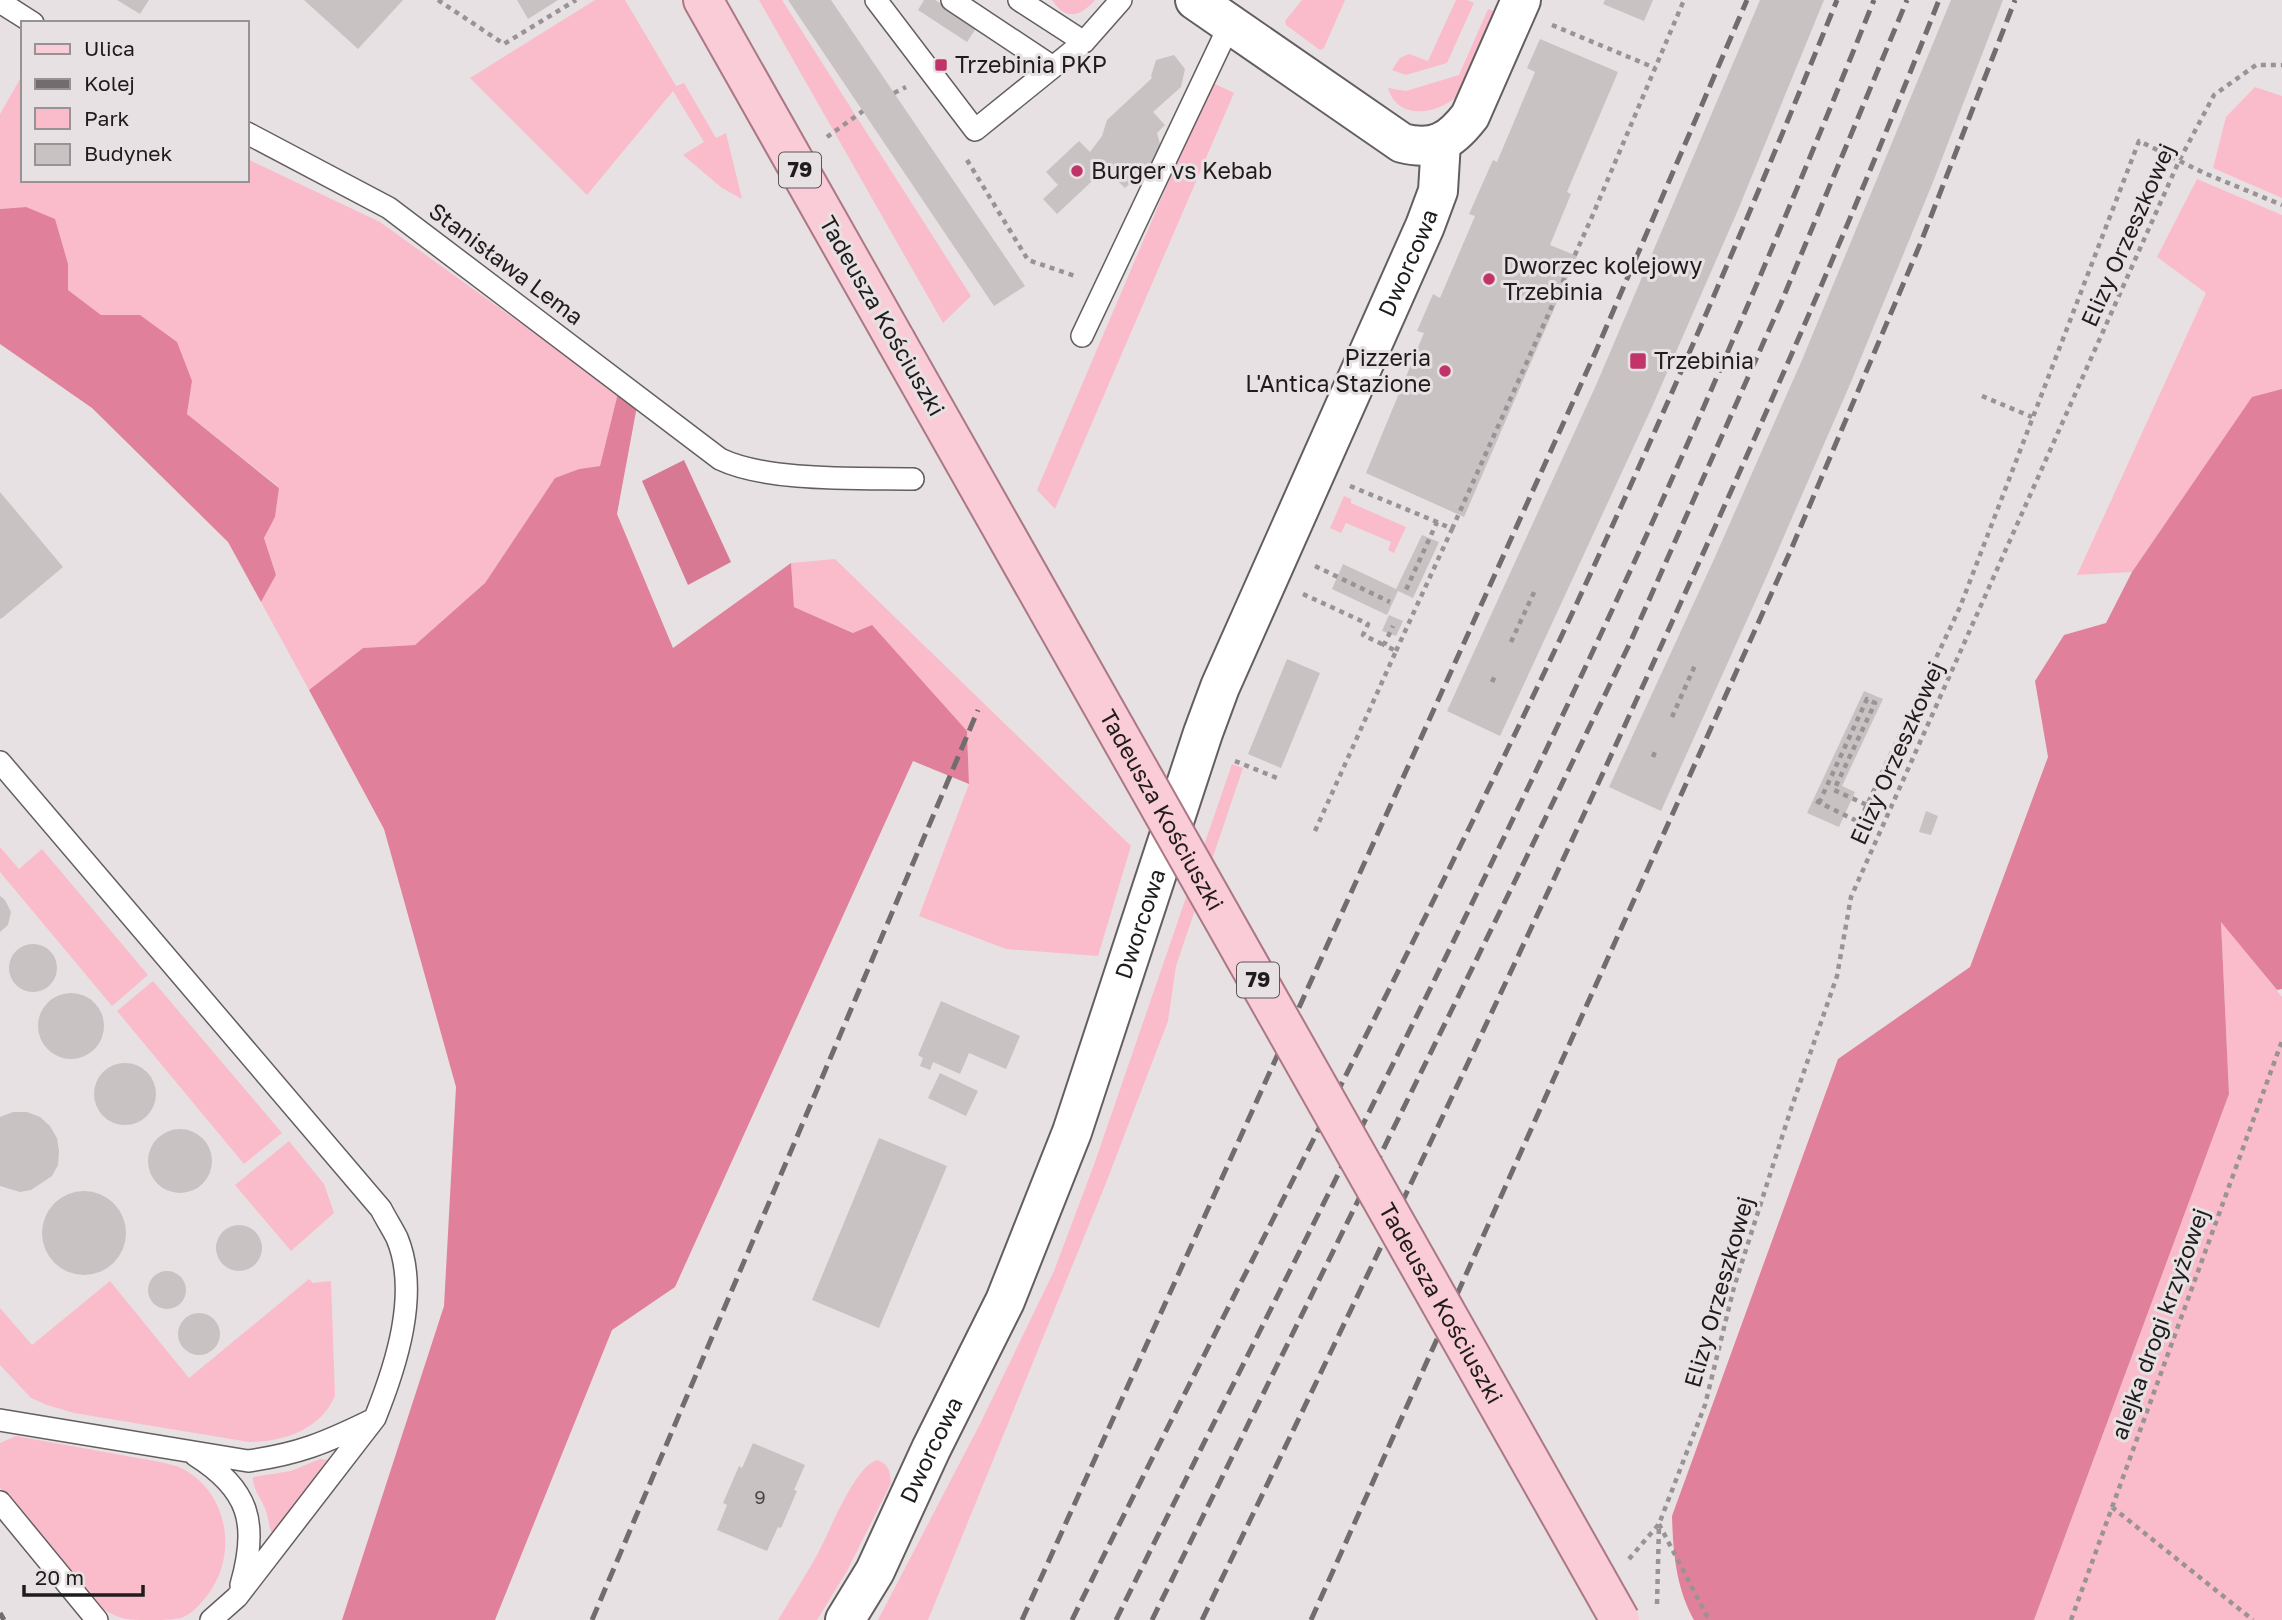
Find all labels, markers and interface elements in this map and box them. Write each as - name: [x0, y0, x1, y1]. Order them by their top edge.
- legend: [21, 21, 248, 182]
- text: Ulica: [84, 35, 135, 61]
- place label: Trzebinia PKP: [955, 50, 1107, 78]
- marker: Trzebinia PKP: [933, 57, 949, 73]
- text: Kolej: [84, 70, 135, 96]
- text: Park: [84, 105, 130, 131]
- street label: Elizy Orzeszkowej: [2074, 139, 2180, 330]
- text: Budynek: [84, 140, 173, 166]
- road number: 79: [779, 152, 821, 188]
- place label: Burger vs Kebab: [1091, 156, 1272, 184]
- marker: Burger vs Kebab: [1069, 163, 1085, 179]
- street label: Stanisława Lema: [424, 196, 589, 330]
- street label: Dworcowa: [1372, 205, 1443, 321]
- street label: Tadeusza Kościuszki: [814, 210, 952, 421]
- place label: Dworzec kolejowy Trzebinia: [1503, 251, 1702, 305]
- marker: Dworzec kolejowy Trzebinia: [1481, 271, 1497, 287]
- place label: Pizzeria L'Antica Stazione: [1245, 343, 1431, 397]
- place label: Trzebinia: [1654, 346, 1754, 374]
- marker: Trzebinia: [1628, 351, 1648, 371]
- marker: Pizzeria L'Antica Stazione: [1437, 363, 1453, 379]
- street label: Elizy Orzeszkowej: [1843, 657, 1949, 848]
- street label: Tadeusza Kościuszki: [1094, 704, 1230, 915]
- street label: Dworcowa: [1108, 865, 1171, 982]
- road number: 79: [1237, 962, 1279, 998]
- street label: Elizy Orzeszkowej: [1677, 1193, 1759, 1390]
- street label: Tadeusza Kościuszki: [1374, 1198, 1510, 1408]
- street label: alejka drogi krzyżowej: [2104, 1204, 2214, 1443]
- street label: Dworcowa: [893, 1392, 968, 1507]
- house number: 9: [754, 1485, 766, 1508]
- scale bar: [24, 1554, 144, 1598]
- text: 20 m: [35, 1564, 84, 1590]

